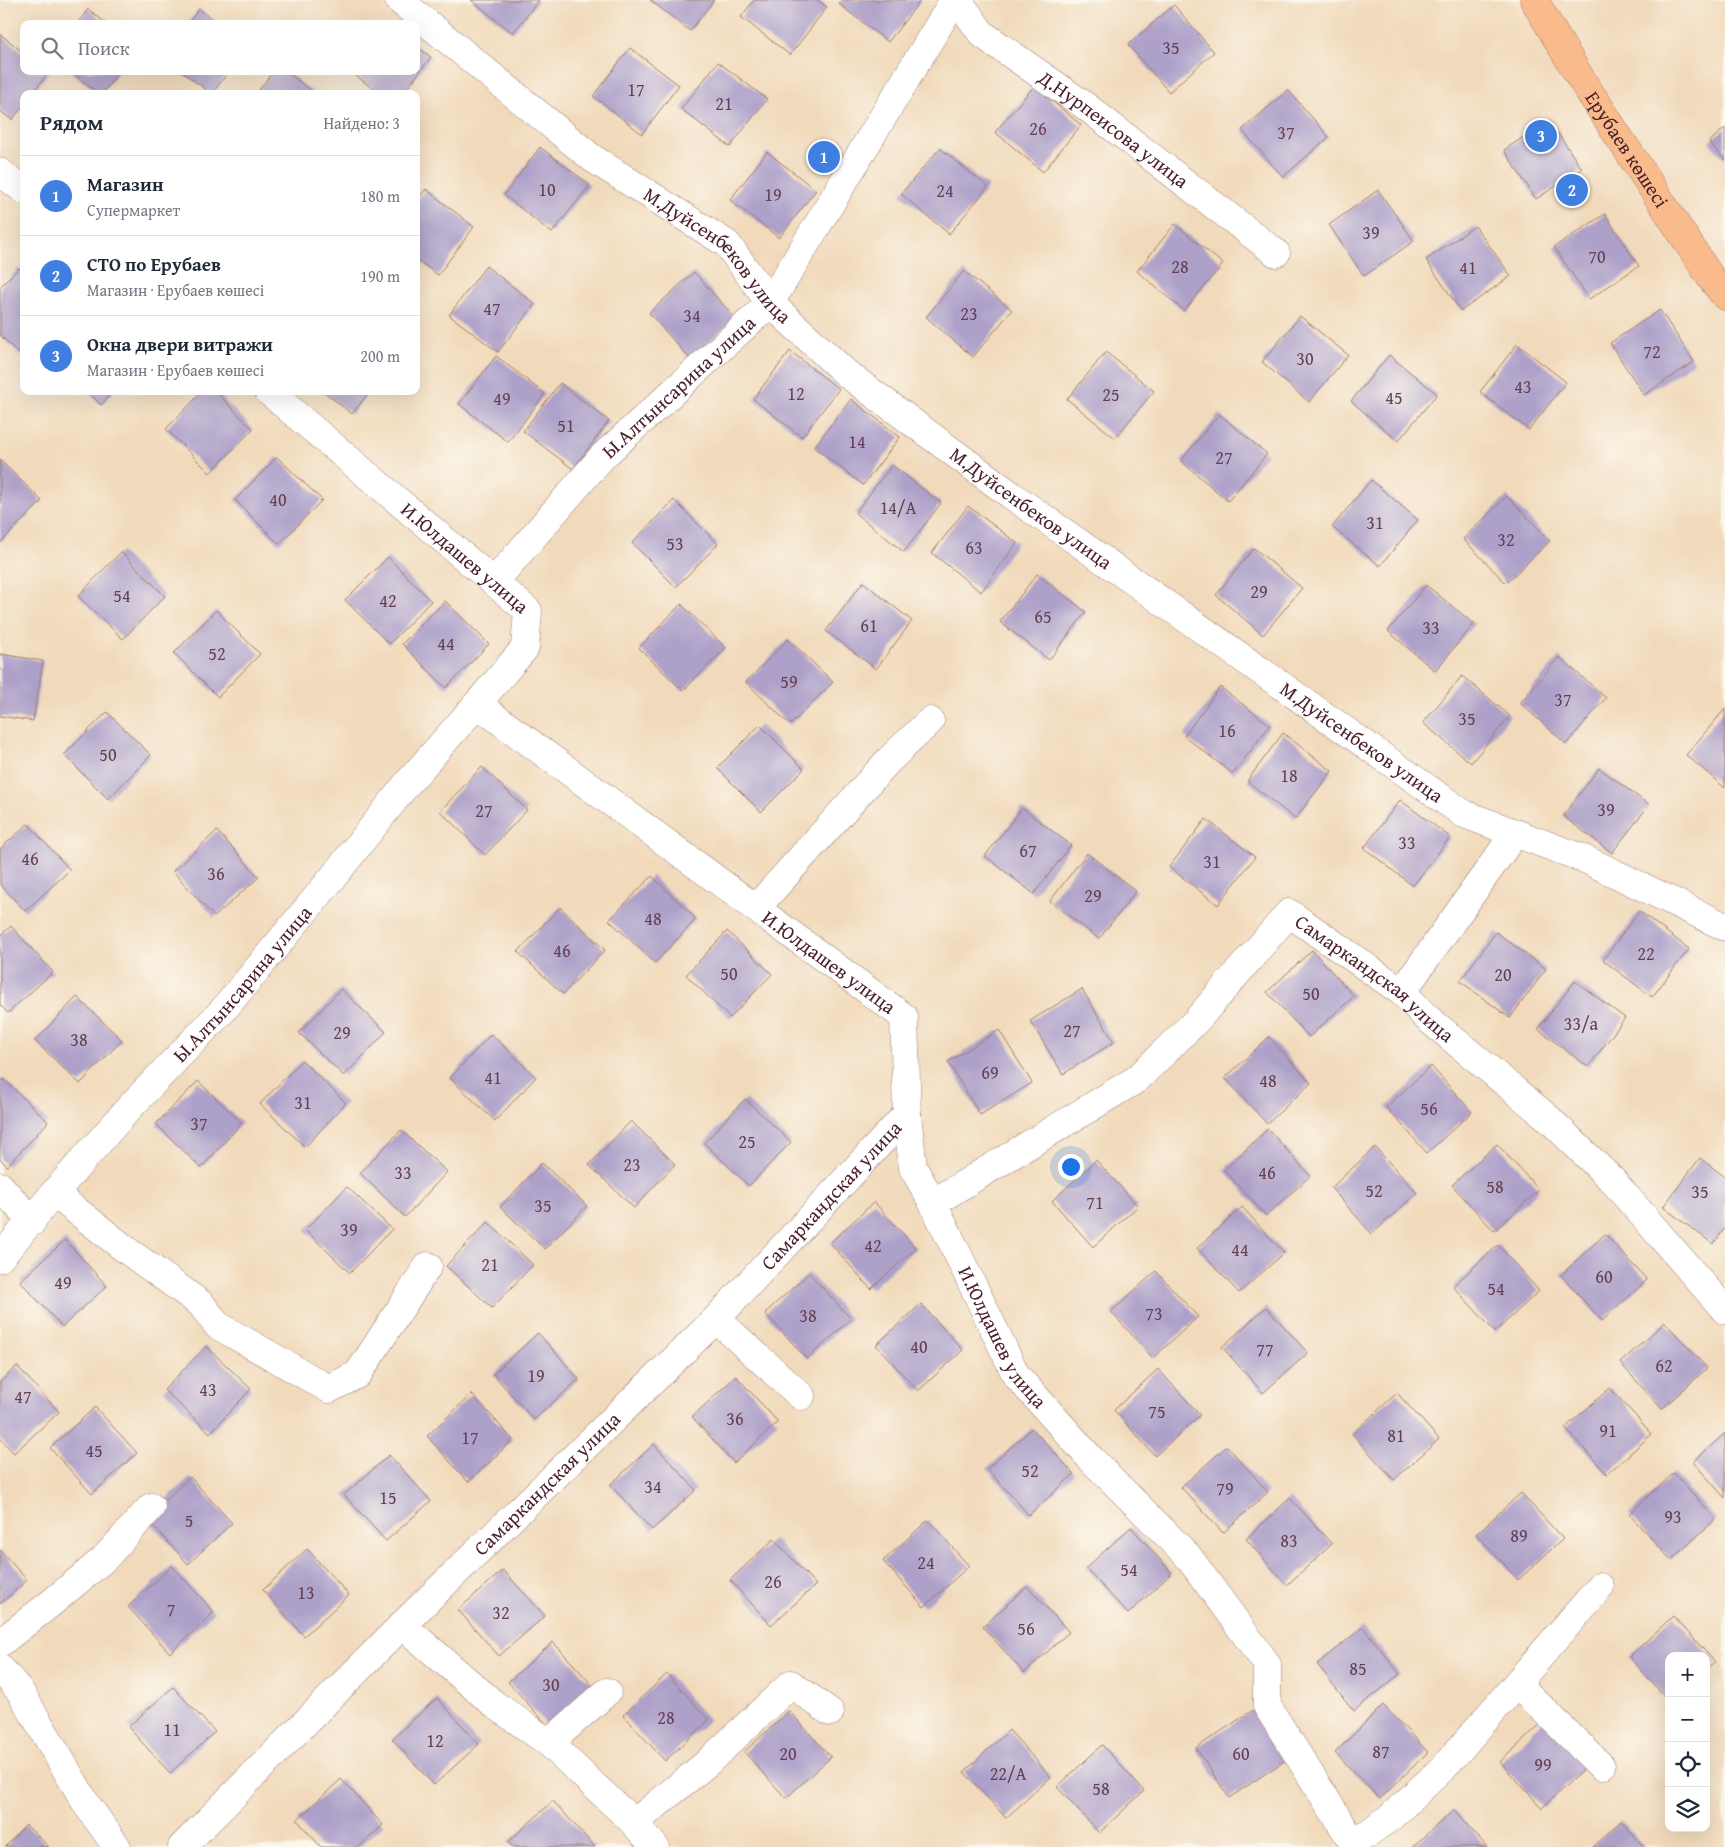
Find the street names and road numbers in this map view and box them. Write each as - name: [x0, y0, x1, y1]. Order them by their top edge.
- street label: Д.Нурпеисова улица: [1032, 62, 1196, 195]
- street label: Ерубаев көшесі: [1579, 85, 1676, 214]
- street label: М.Дуйсенбеков улица: [638, 180, 798, 330]
- street label: Ы.Алтынсарина улица: [595, 308, 762, 465]
- street label: М.Дуйсенбеков улица: [944, 440, 1119, 576]
- street label: И.Юлдашев улица: [395, 495, 536, 620]
- street label: М.Дуйсенбеков улица: [1274, 674, 1450, 810]
- street label: Ы.Алтынсарина улица: [166, 898, 318, 1068]
- street label: И.Юлдашев улица: [756, 903, 903, 1021]
- street label: Самаркандская улица: [1290, 907, 1461, 1049]
- street label: Самаркандская улица: [754, 1113, 908, 1276]
- street label: И.Юлдашев улица: [952, 1261, 1054, 1415]
- street label: Самаркандская улица: [467, 1405, 627, 1562]

